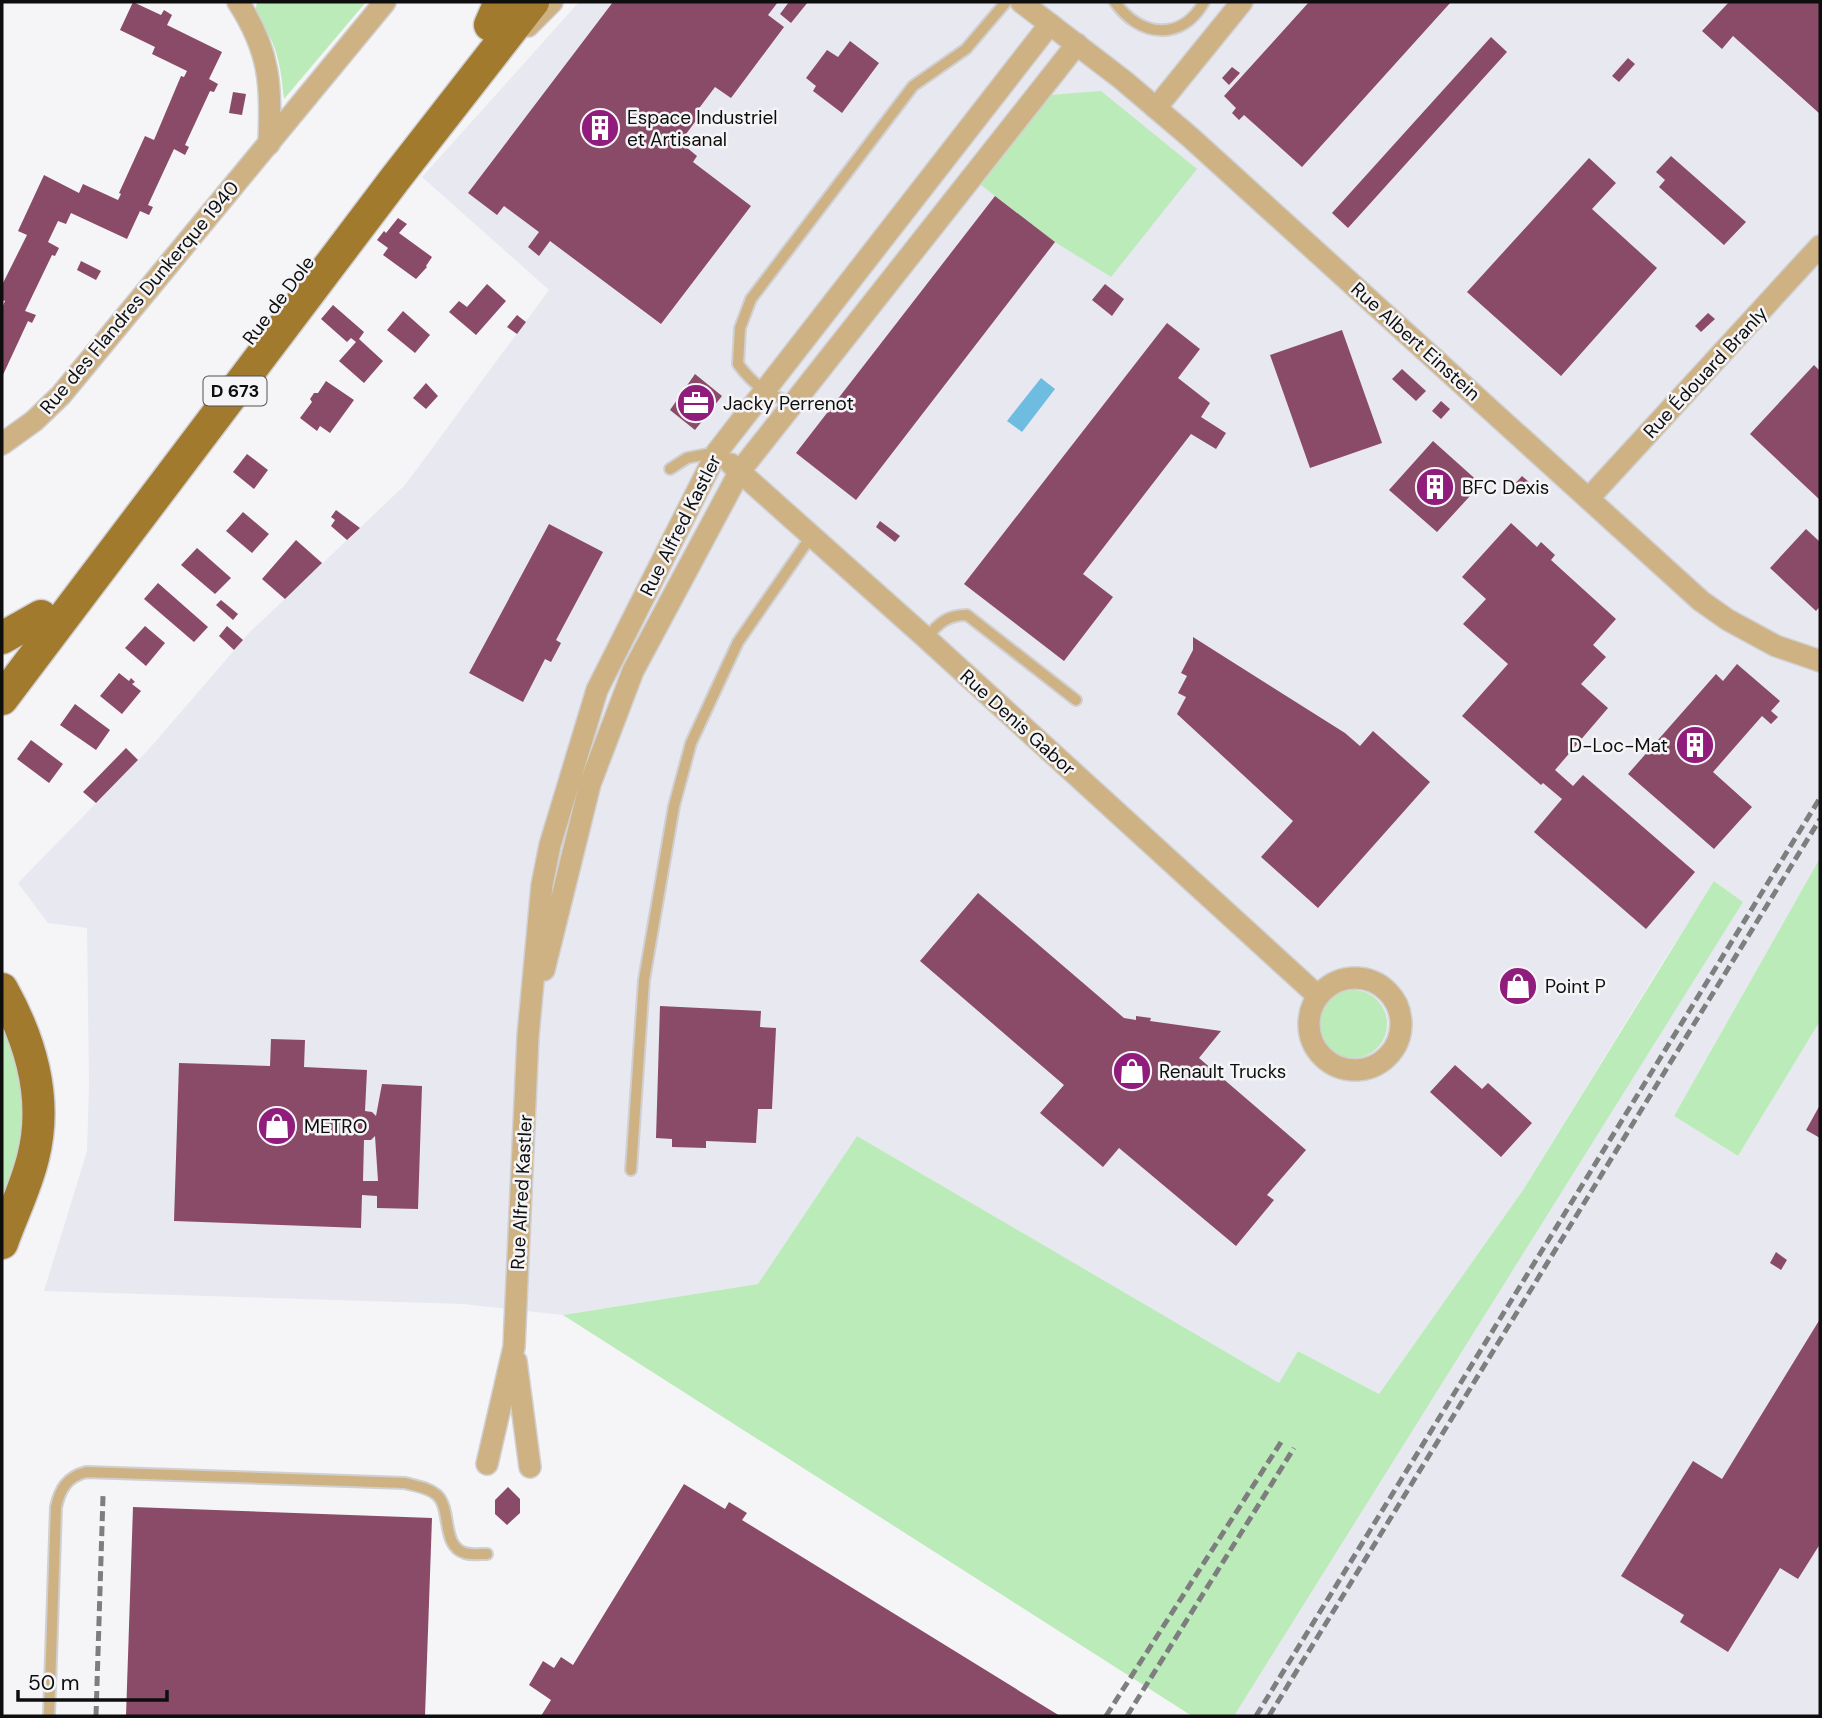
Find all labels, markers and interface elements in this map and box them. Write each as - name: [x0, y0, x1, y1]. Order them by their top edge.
- place label: Espace Industriel et Artisanal: [627, 105, 778, 152]
- building icon: Espace Industriel et Artisanal: [579, 107, 621, 149]
- street label: Rue des Flandres Dunkerque 1940: [34, 175, 244, 419]
- street label: Rue de Dole: [237, 251, 320, 350]
- street label: Rue Albert Einstein: [1346, 277, 1486, 406]
- street label: Rue Édouard Branly: [1638, 301, 1773, 444]
- road number: D 673: [204, 376, 266, 405]
- office icon: Jacky Perrenot: [675, 382, 717, 424]
- place label: Jacky Perrenot: [723, 391, 854, 416]
- street label: Rue Alfred Kastler: [634, 450, 727, 600]
- building icon: BFC Dexis: [1414, 466, 1456, 508]
- place label: BFC Dexis: [1462, 475, 1549, 500]
- street label: Rue Denis Gabor: [955, 664, 1081, 781]
- building icon: D-Loc-Mat: [1674, 724, 1716, 766]
- place label: D-Loc-Mat: [1569, 733, 1668, 758]
- shop icon: Point P: [1497, 965, 1539, 1007]
- place label: Point P: [1545, 974, 1606, 999]
- shop icon: Renault Trucks: [1111, 1050, 1153, 1092]
- place label: Renault Trucks: [1159, 1059, 1286, 1084]
- shop icon: METRO: [256, 1105, 298, 1147]
- place label: METRO: [304, 1114, 367, 1139]
- street label: Rue Alfred Kastler: [505, 1114, 538, 1270]
- scale bar: [18, 1658, 166, 1702]
- text: 50 m: [28, 1669, 79, 1697]

